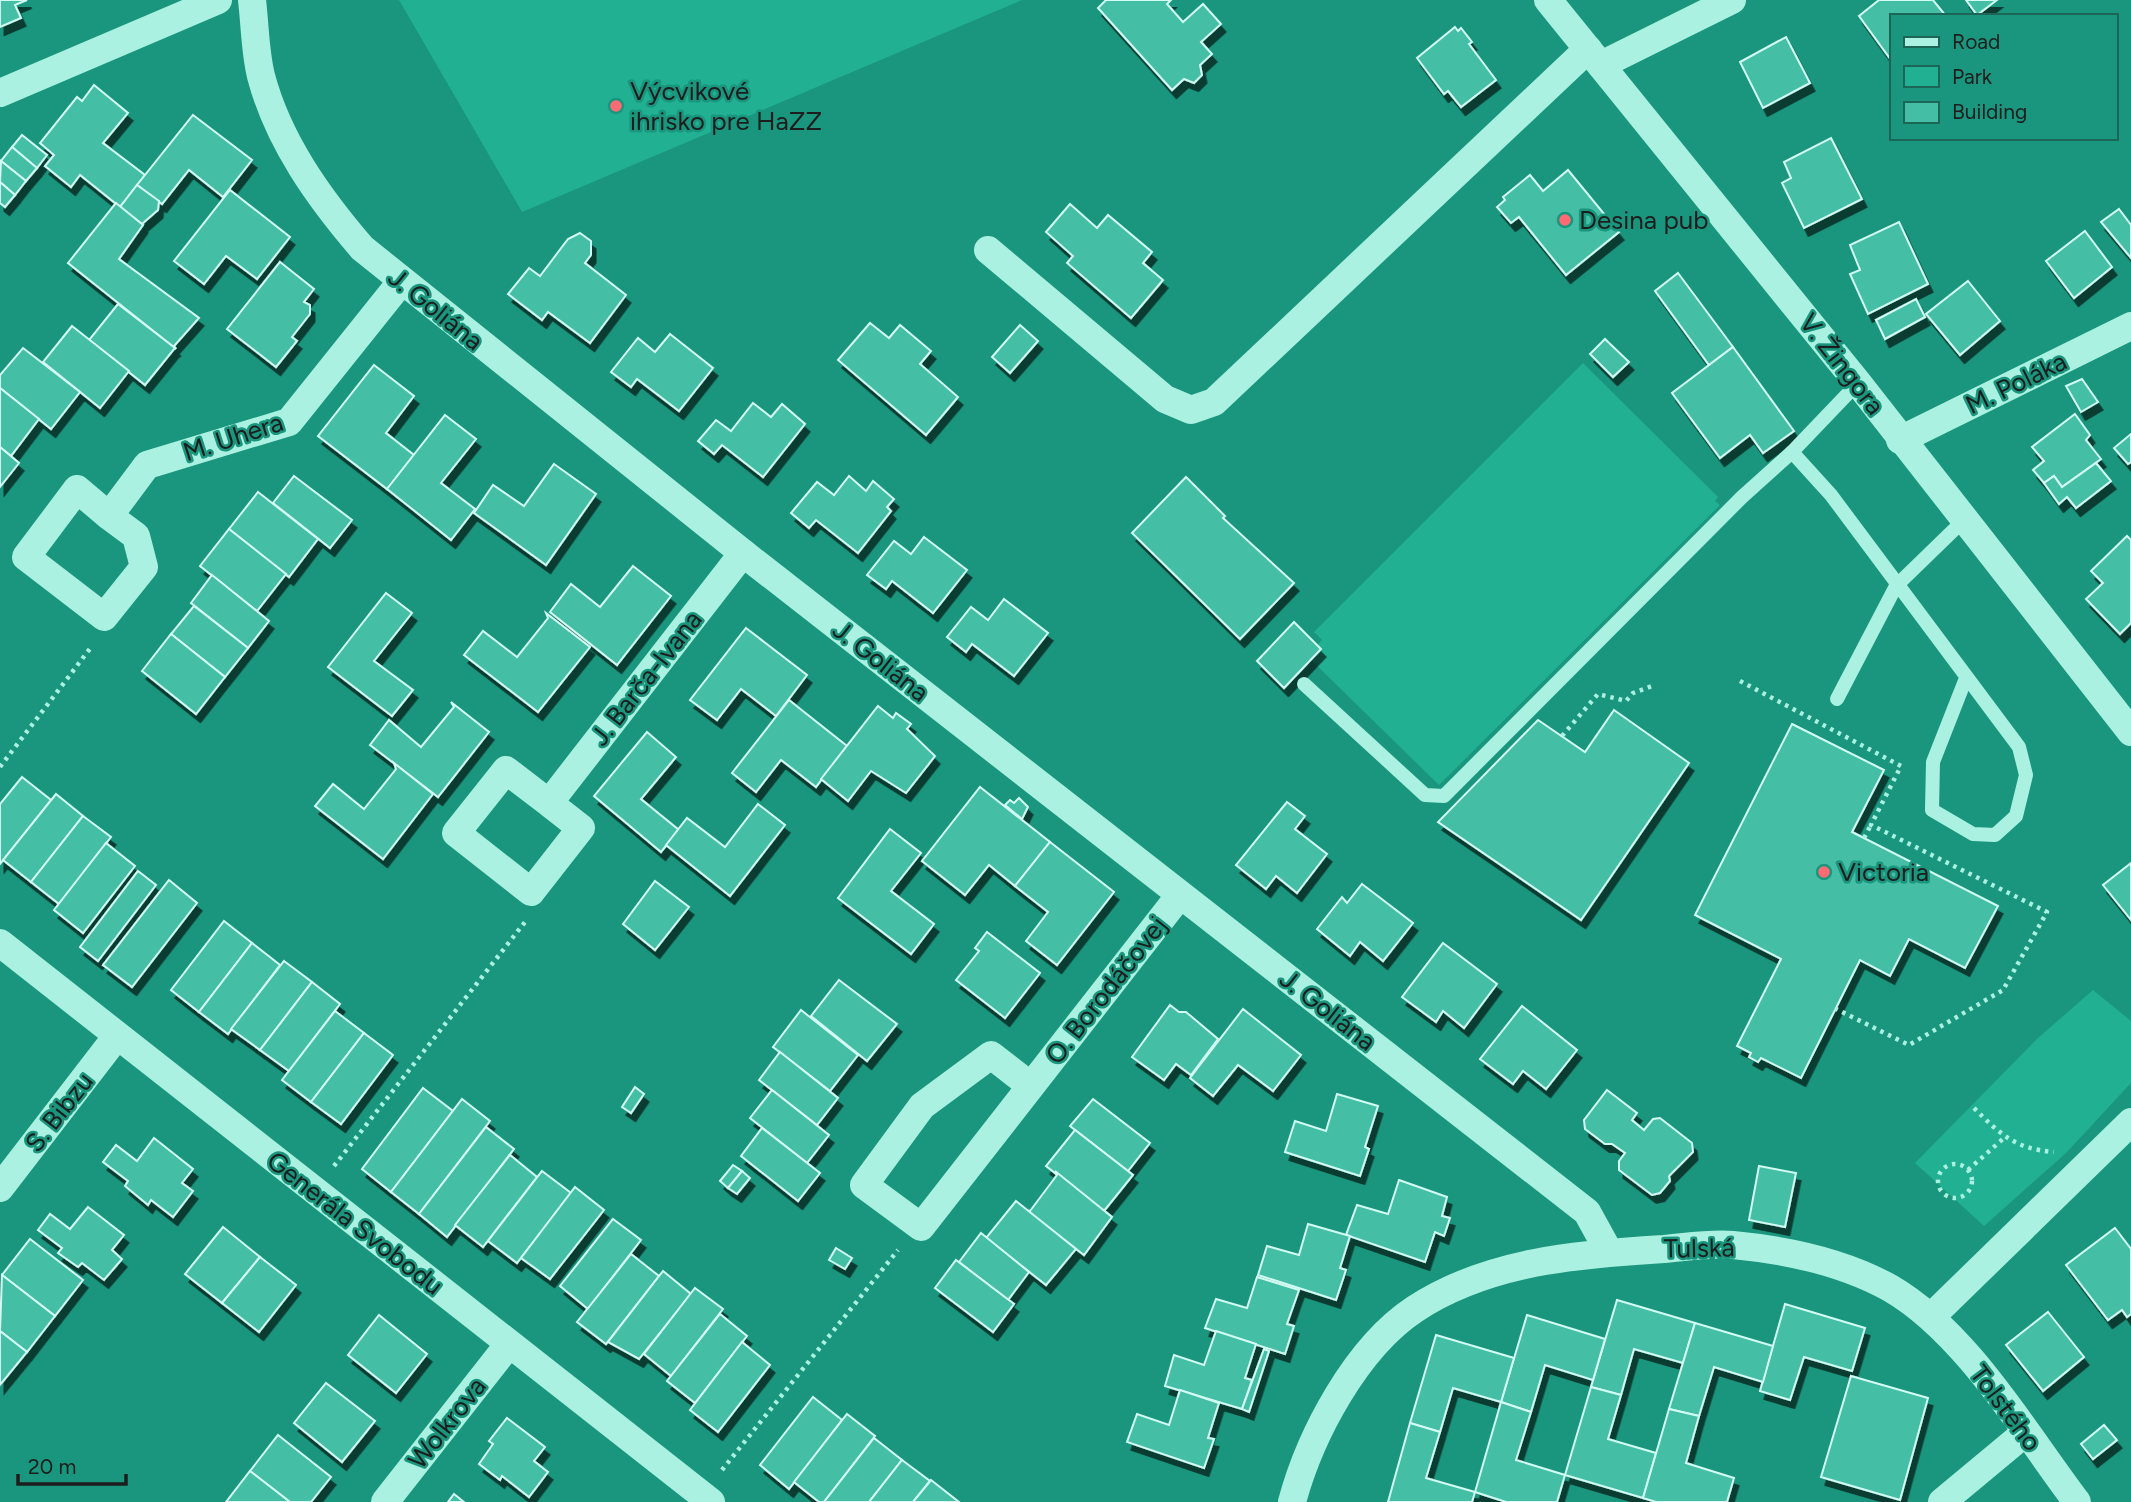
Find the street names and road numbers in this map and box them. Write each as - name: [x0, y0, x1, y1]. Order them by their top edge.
- street label: J. Goliána: [382, 261, 490, 357]
- street label: V. Žingora: [1793, 307, 1891, 421]
- street label: M. Poláka: [1960, 345, 2072, 421]
- street label: M. Uhera: [179, 406, 287, 468]
- street label: J. Barča-Ivana: [583, 604, 709, 752]
- street label: J. Goliána: [827, 614, 935, 708]
- street label: O. Borodáčovej: [1038, 910, 1174, 1070]
- street label: J. Goliána: [1274, 963, 1382, 1057]
- street label: S. Bibzu: [18, 1066, 100, 1158]
- street label: Generála Svobodu: [261, 1144, 449, 1302]
- street label: Tulská: [1663, 1231, 1735, 1265]
- street label: Tolstého: [1963, 1359, 2049, 1457]
- street label: Wolkrova: [401, 1371, 493, 1475]

